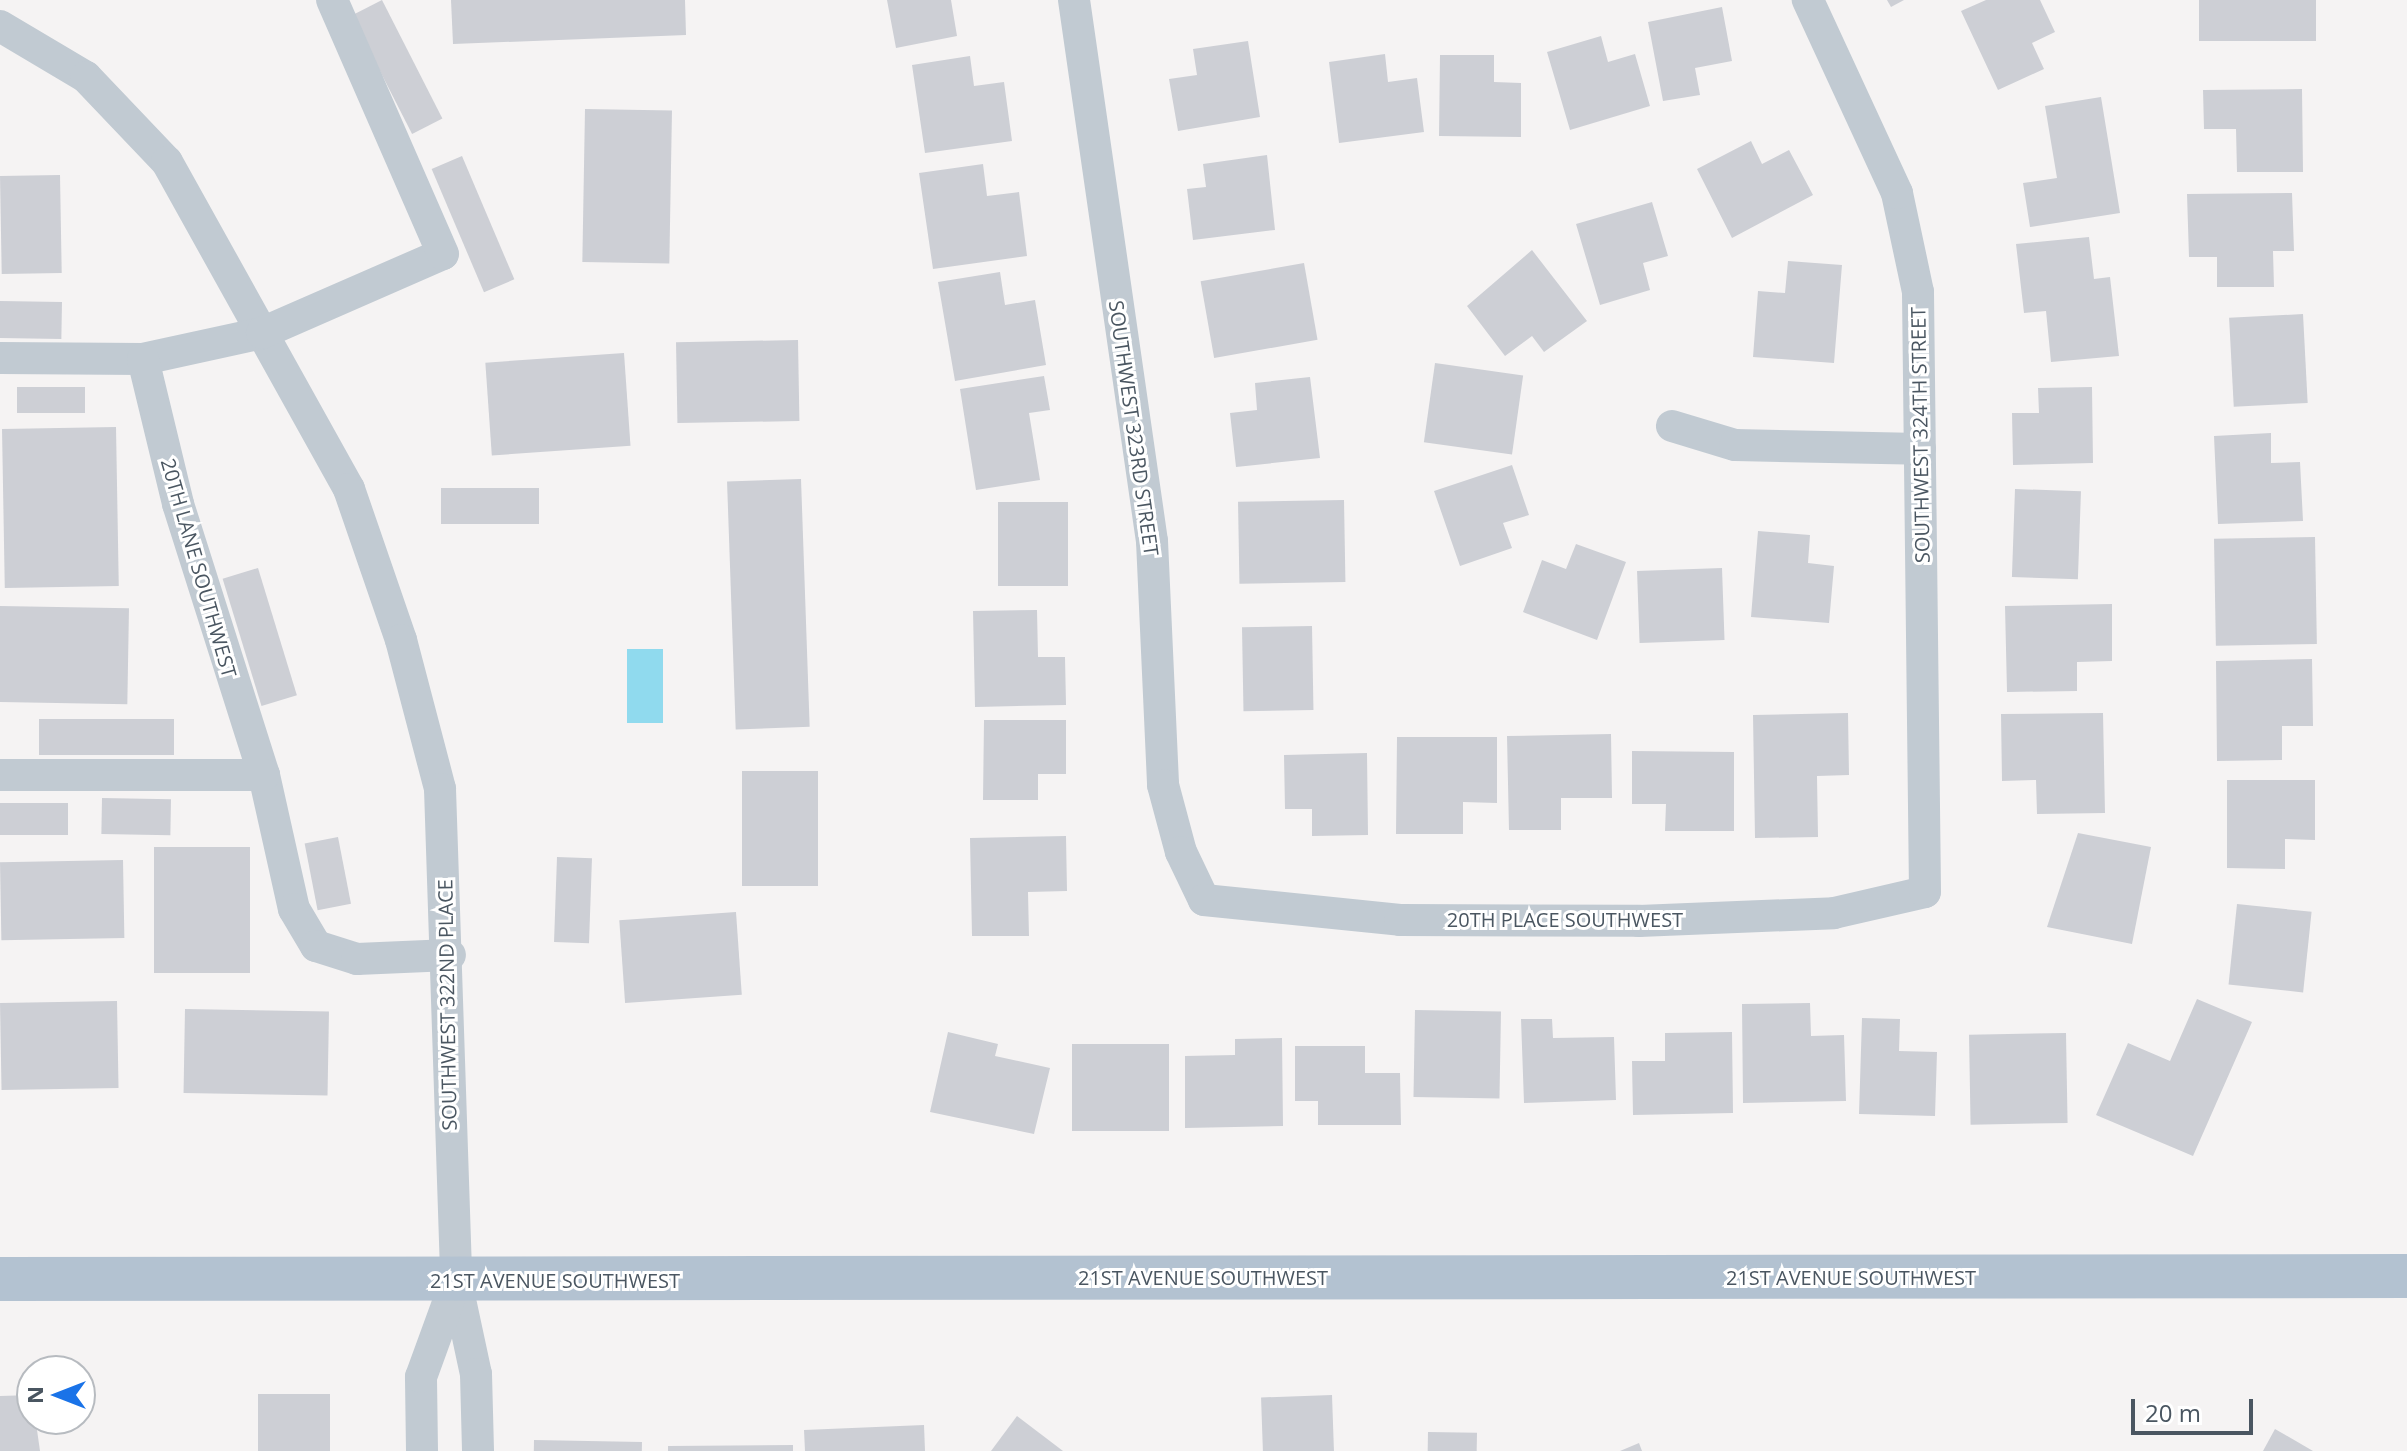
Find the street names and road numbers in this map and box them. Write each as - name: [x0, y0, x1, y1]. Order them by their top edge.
- street label: SOUTHWEST 323RD STREET: [1104, 299, 1164, 557]
- street label: SOUTHWEST 324TH STREET: [1906, 307, 1934, 563]
- street label: 20TH LANE SOUTHWEST: [156, 456, 242, 680]
- street label: SOUTHWEST 322ND PLACE: [433, 879, 461, 1131]
- street label: 20TH PLACE SOUTHWEST: [1447, 907, 1683, 931]
- street label: 21ST AVENUE SOUTHWEST: [1078, 1265, 1328, 1289]
- street label: 21ST AVENUE SOUTHWEST: [1726, 1265, 1976, 1289]
- street label: 21ST AVENUE SOUTHWEST: [430, 1268, 680, 1292]

